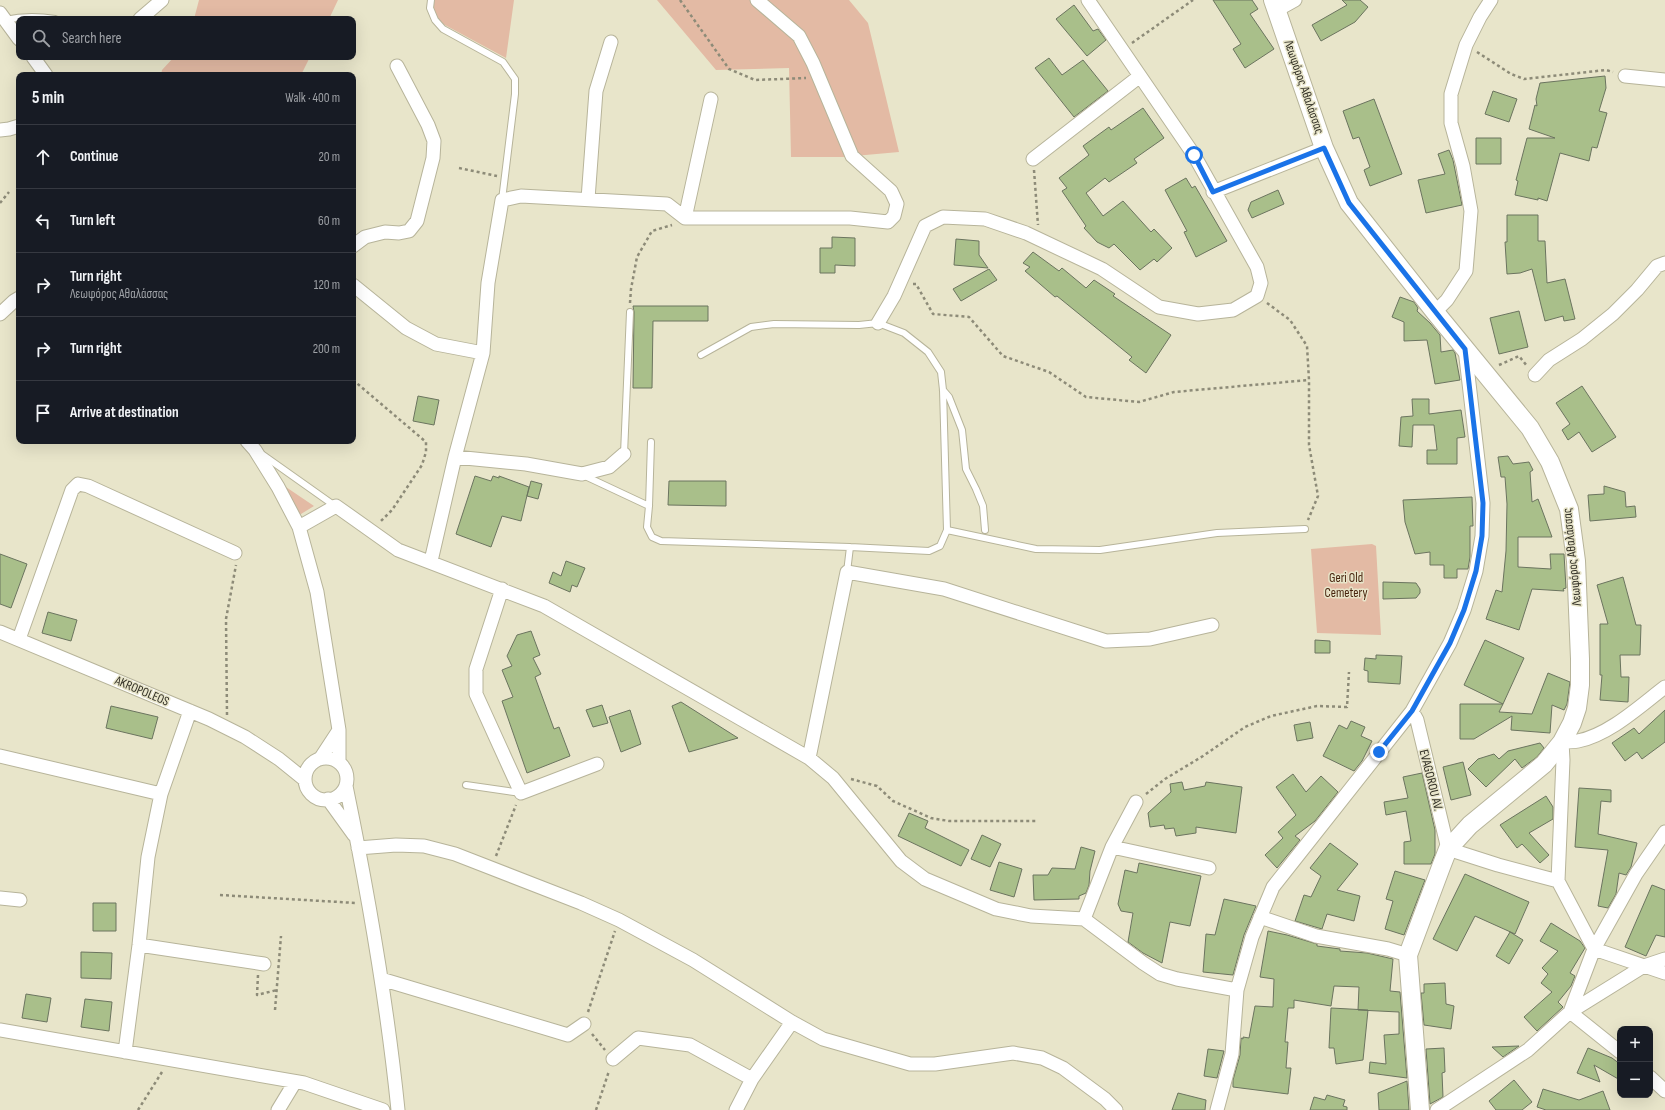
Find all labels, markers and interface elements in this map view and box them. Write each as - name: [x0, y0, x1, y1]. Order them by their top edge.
- search box: [16, 16, 356, 60]
- icon: search: [30, 27, 52, 49]
- text: Search here: [62, 29, 122, 48]
- street label: Λεωφόρος Αθαλάσσας: [1280, 37, 1328, 136]
- text: 5 min: [32, 88, 64, 108]
- text: Walk · 400 m: [285, 90, 340, 106]
- icon: ahead: [32, 146, 54, 168]
- route start: [1185, 146, 1203, 164]
- text: Continue: [70, 147, 119, 166]
- text: 20 m: [318, 149, 340, 165]
- icon: left: [32, 210, 54, 232]
- text: Turn left: [70, 211, 115, 230]
- text: 60 m: [318, 213, 340, 229]
- text: Turn right: [70, 267, 122, 286]
- icon: right: [32, 274, 54, 296]
- text: 120 m: [314, 277, 340, 293]
- text: Λεωφόρος Αθαλάσσας: [70, 286, 168, 302]
- icon: right: [32, 338, 54, 360]
- text: Turn right: [70, 339, 122, 358]
- text: 200 m: [313, 341, 340, 357]
- icon: arrive: [32, 402, 54, 424]
- text: Arrive at destination: [70, 403, 179, 422]
- street label: Λεωφόρος Αθαλάσσας: [1559, 507, 1585, 608]
- park label: Geri Old Cemetery: [1325, 570, 1367, 601]
- street label: AKROPOLEOS: [111, 672, 172, 710]
- route end: [1370, 743, 1388, 761]
- street label: EVAGOROU AV.: [1416, 748, 1446, 812]
- map controls: [1617, 1026, 1653, 1098]
- button: +: [1617, 1026, 1653, 1062]
- button: −: [1617, 1062, 1653, 1098]

